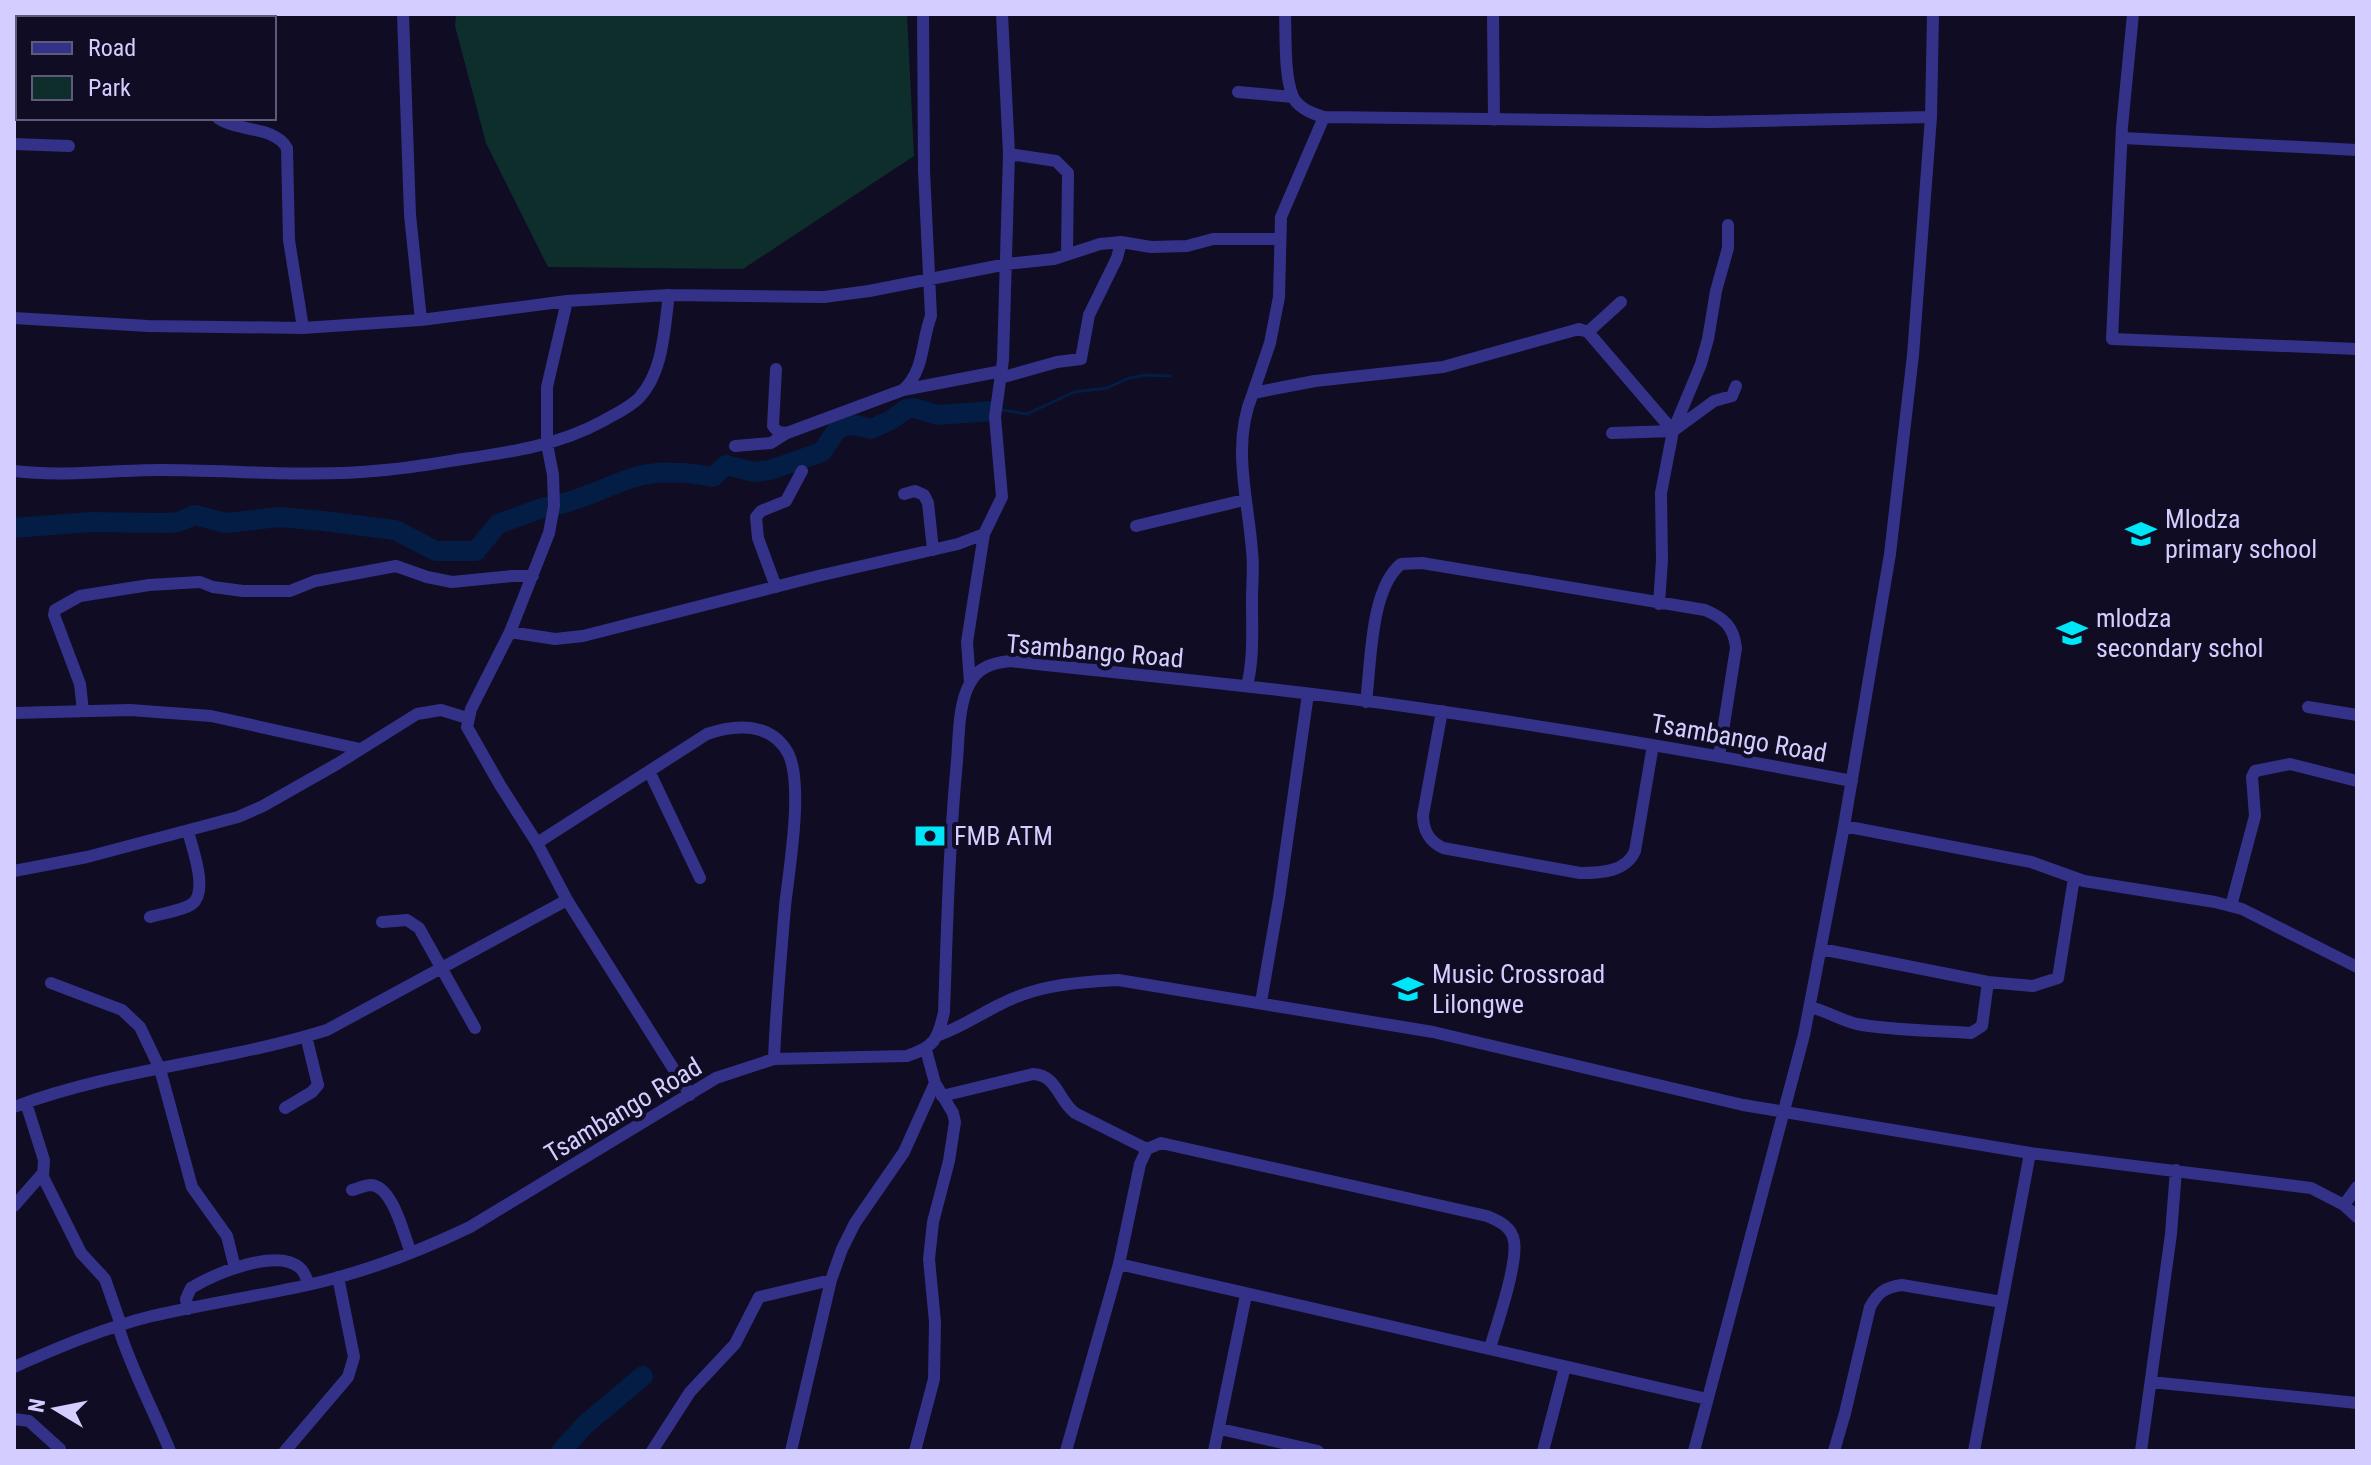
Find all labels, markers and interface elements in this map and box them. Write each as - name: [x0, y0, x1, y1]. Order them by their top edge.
- legend: [16, 16, 276, 120]
- text: Road: [88, 34, 136, 62]
- text: Park: [88, 74, 131, 102]
- place label: Mlodza primary school: [2165, 504, 2317, 564]
- school or university icon: Mlodza primary school: [2124, 517, 2158, 551]
- place label: mlodza secondary schol: [2096, 603, 2263, 663]
- school or university icon: mlodza secondary schol: [2055, 616, 2089, 650]
- street label: Tsambango Road: [1005, 628, 1185, 674]
- street label: Tsambango Road: [1649, 708, 1829, 768]
- bank icon: FMB ATM: [913, 819, 947, 853]
- place label: FMB ATM: [954, 821, 1053, 851]
- place label: Music Crossroad Lilongwe: [1432, 959, 1605, 1019]
- school or university icon: Music Crossroad Lilongwe: [1391, 972, 1425, 1006]
- street label: Tsambango Road: [539, 1051, 707, 1169]
- north arrow: [16, 1369, 96, 1449]
- text: N: [23, 1397, 50, 1414]

